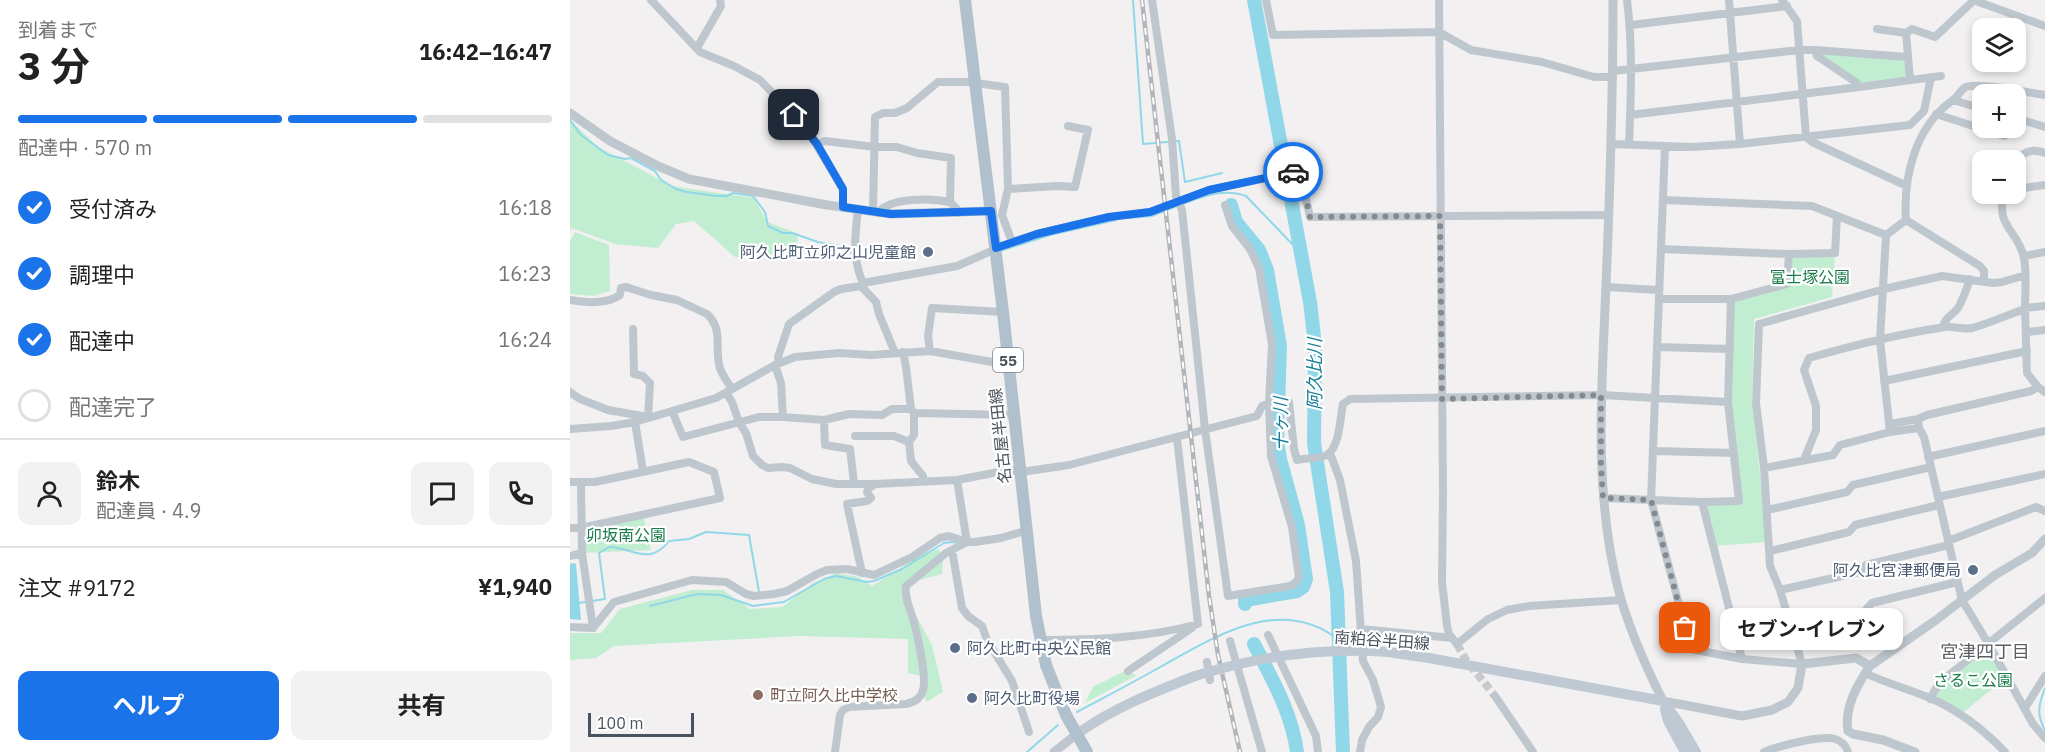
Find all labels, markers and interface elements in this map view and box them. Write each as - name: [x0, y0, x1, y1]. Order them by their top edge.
- text: 到着まで: [18, 16, 98, 43]
- map controls: [1972, 18, 2026, 204]
- button: layers: [1972, 18, 2026, 72]
- text: 16:42–16:47: [419, 37, 552, 66]
- text: 3 分: [18, 40, 90, 91]
- button: +: [1972, 84, 2026, 138]
- pin: [768, 89, 819, 140]
- icon: home: [777, 98, 810, 131]
- text: 配達中 · 570 m: [18, 134, 152, 161]
- courier: [1263, 142, 1323, 202]
- button: −: [1972, 150, 2026, 204]
- icon: car: [1277, 156, 1310, 189]
- icon: check: [18, 191, 51, 224]
- text: 受付済み: [69, 194, 157, 223]
- text: 16:18: [498, 194, 552, 221]
- place label: 阿久比町立卯之山児童館: [740, 242, 916, 262]
- marker: 阿久比町立卯之山児童館: [921, 245, 935, 259]
- icon: check: [18, 257, 51, 290]
- text: 調理中: [69, 260, 135, 289]
- text: 16:23: [498, 260, 552, 287]
- park label: 富士塚公園: [1770, 267, 1850, 287]
- icon: check: [18, 323, 51, 356]
- text: 配達中: [69, 326, 135, 355]
- text: 16:24: [498, 326, 552, 353]
- water label: 阿久比川: [1303, 336, 1326, 410]
- road number: 55: [993, 348, 1023, 372]
- street label: 名古屋半田線: [985, 387, 1015, 485]
- text: 配達完了: [69, 392, 157, 421]
- water label: 十ヶ川: [1269, 395, 1292, 451]
- button: person: [18, 462, 81, 525]
- button: chat: [411, 462, 474, 525]
- button: phone: [489, 462, 552, 525]
- text: 鈴木: [96, 466, 140, 495]
- text: 配達員 · 4.9: [96, 497, 201, 524]
- park label: 卯坂南公園: [586, 525, 666, 545]
- place label: 阿久比宮津郵便局: [1833, 560, 1961, 580]
- marker: 阿久比宮津郵便局: [1966, 563, 1980, 577]
- text: ¥1,940: [478, 572, 552, 601]
- text: 注文 #9172: [18, 573, 136, 602]
- pin: [1659, 602, 1710, 653]
- callout: セブン-イレブン: [1721, 607, 1904, 649]
- icon: bag: [1668, 611, 1701, 644]
- text: セブン-イレブン: [1737, 615, 1886, 642]
- street label: 南粕谷半田線: [1333, 627, 1431, 653]
- place label: 阿久比町中央公民館: [967, 638, 1111, 658]
- district label: 宮津四丁目: [1940, 640, 2030, 663]
- marker: 阿久比町中央公民館: [948, 641, 962, 655]
- park label: さるこ公園: [1933, 670, 2013, 690]
- button: ヘルプ: [18, 671, 279, 740]
- button: 共有: [291, 671, 552, 740]
- place label: 町立阿久比中学校: [770, 685, 898, 705]
- marker: 町立阿久比中学校: [751, 688, 765, 702]
- place label: 阿久比町役場: [984, 688, 1080, 708]
- marker: 阿久比町役場: [965, 691, 979, 705]
- scale bar: [588, 710, 694, 738]
- text: 100 m: [597, 713, 644, 733]

